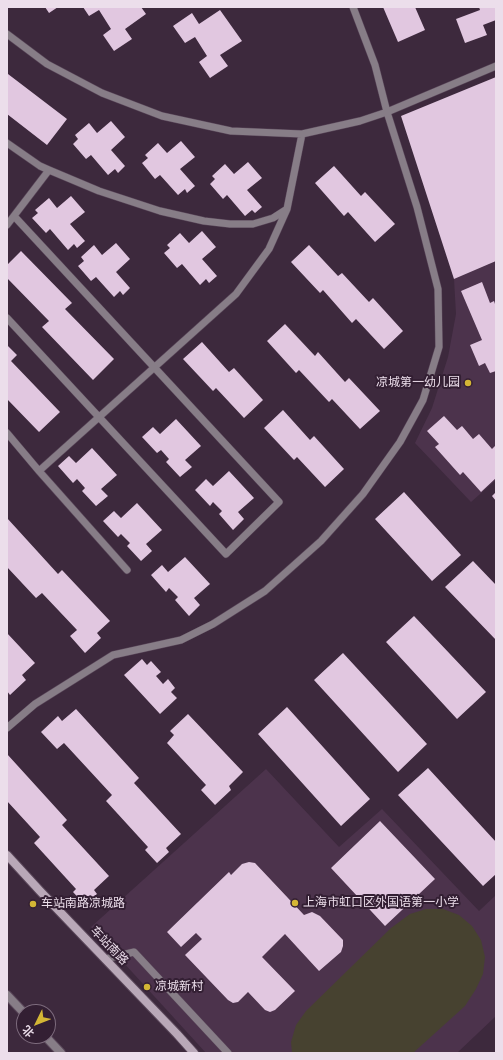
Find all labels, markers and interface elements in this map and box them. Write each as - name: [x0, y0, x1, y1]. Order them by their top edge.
- place label: 凉城第一幼儿园: [376, 376, 460, 390]
- marker: 凉城第一幼儿园: [463, 378, 473, 388]
- place label: 上海市虹口区外国语第一小学: [303, 896, 459, 910]
- place label: 车站南路凉城路: [41, 897, 125, 911]
- marker: 上海市虹口区外国语第一小学: [290, 898, 300, 908]
- marker: 车站南路凉城路: [28, 899, 38, 909]
- street label: 车站南路: [87, 924, 131, 968]
- place label: 凉城新村: [155, 980, 203, 994]
- marker: 凉城新村: [142, 982, 152, 992]
- north arrow: [16, 1004, 56, 1044]
- text: 北: [20, 1023, 36, 1040]

